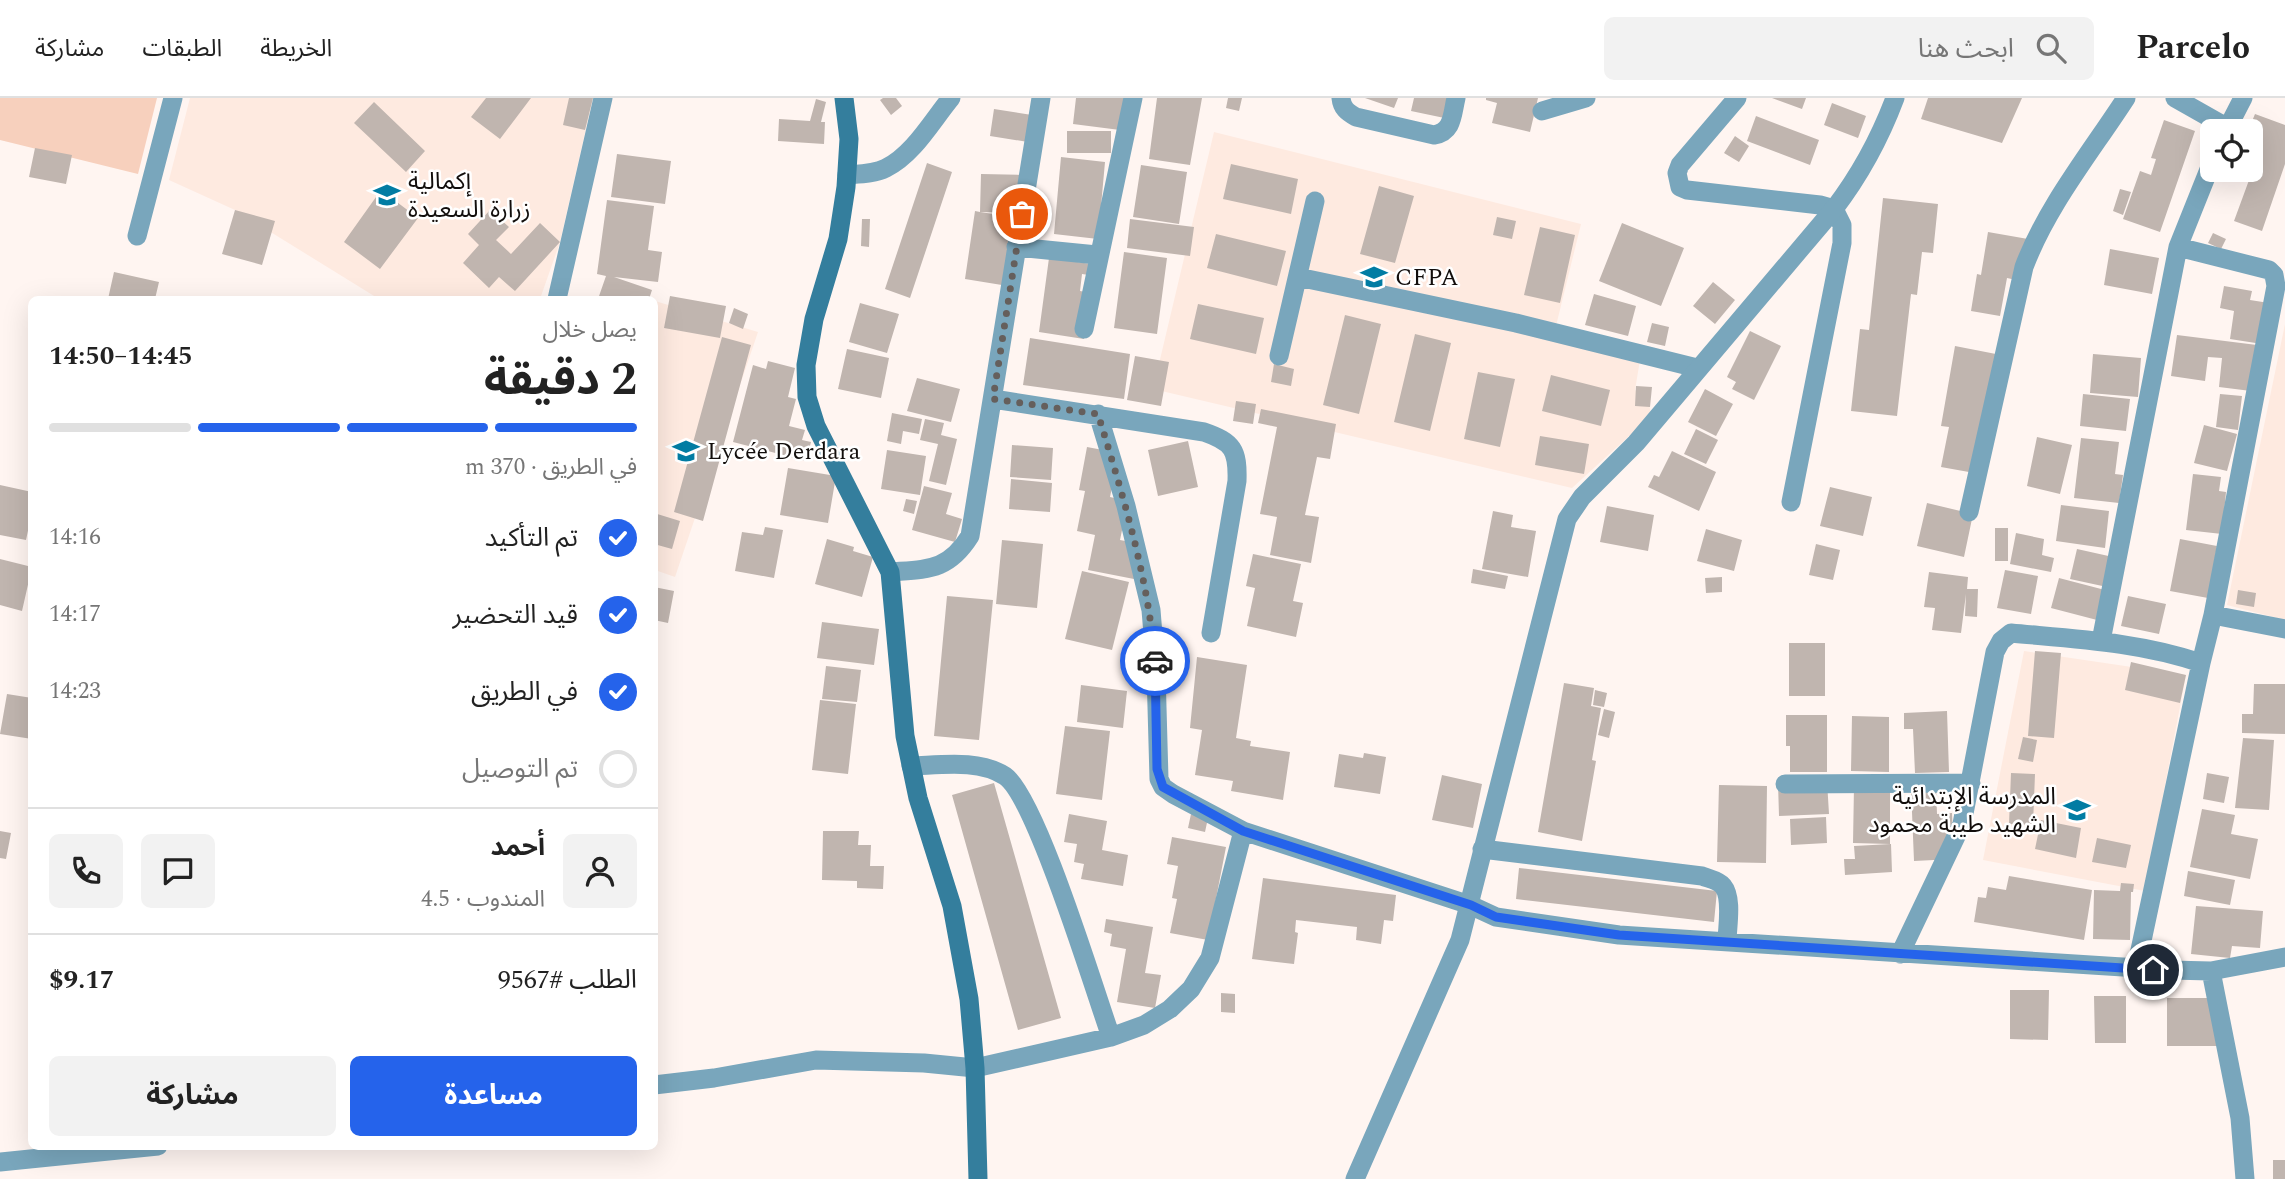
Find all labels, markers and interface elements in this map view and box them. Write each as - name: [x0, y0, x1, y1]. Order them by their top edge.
- search box: [1604, 17, 2094, 80]
- text: Parcelo: [2136, 23, 2250, 73]
- text: ابحث هنا: [1918, 29, 2014, 69]
- icon: search: [2032, 29, 2070, 67]
- text: مشاركة: [35, 31, 104, 67]
- text: الطبقات: [142, 31, 222, 67]
- text: الخريطة: [260, 31, 332, 67]
- map controls: [2200, 119, 2263, 182]
- button: locate: [2200, 119, 2263, 182]
- place label: إكمالية زرارة السعيدة: [408, 164, 531, 228]
- school or university icon: إكمالية زرارة السعيدة: [372, 180, 402, 210]
- pin: [992, 184, 1052, 244]
- icon: bag: [1003, 195, 1041, 233]
- place label: CFPA: [1395, 260, 1459, 296]
- school or university icon: CFPA: [1359, 262, 1389, 292]
- text: يصل خلال: [542, 313, 637, 348]
- text: 14:45–14:50: [49, 336, 193, 376]
- text: 2 دقيقة: [484, 345, 637, 415]
- place label: Lycée Derdara: [707, 434, 861, 470]
- school or university icon: Lycée Derdara: [671, 436, 701, 466]
- text: في الطريق · 370 m: [465, 450, 637, 485]
- text: تم التأكيد: [485, 518, 578, 558]
- icon: check: [599, 519, 637, 557]
- text: 14:16: [49, 520, 101, 555]
- text: قيد التحضير: [452, 595, 578, 635]
- icon: check: [599, 596, 637, 634]
- text: 14:17: [49, 597, 101, 632]
- courier: [1120, 626, 1190, 696]
- icon: car: [1136, 642, 1174, 680]
- text: في الطريق: [471, 672, 578, 712]
- icon: check: [599, 673, 637, 711]
- text: 14:23: [49, 674, 101, 709]
- text: تم التوصيل: [462, 749, 578, 789]
- place label: المدرسة الإبتدائية الشهيد طيبة محمود: [1868, 779, 2056, 843]
- school or university icon: المدرسة الإبتدائية الشهيد طيبة محمود: [2062, 795, 2092, 825]
- text: أحمد: [491, 827, 545, 867]
- button: phone: [49, 834, 123, 908]
- button: chat: [141, 834, 215, 908]
- button: person: [563, 834, 637, 908]
- text: المندوب · 4.5: [421, 882, 545, 917]
- pin: [2123, 940, 2183, 1000]
- icon: home: [2134, 951, 2172, 989]
- text: $9.17: [49, 960, 114, 1000]
- text: الطلب #9567: [498, 960, 637, 1000]
- button: مشاركة: [49, 1056, 336, 1136]
- button: مساعدة: [350, 1056, 637, 1136]

